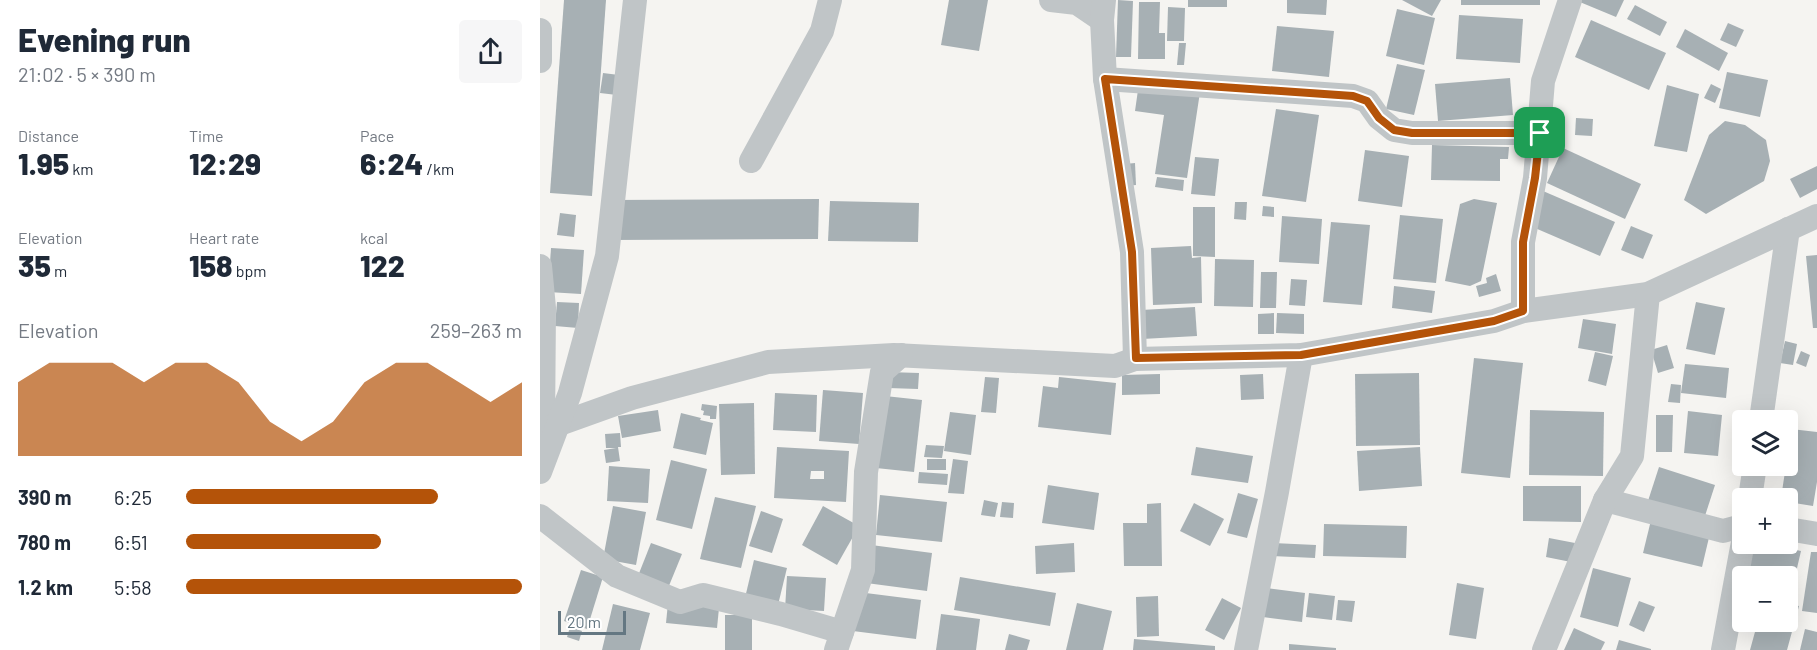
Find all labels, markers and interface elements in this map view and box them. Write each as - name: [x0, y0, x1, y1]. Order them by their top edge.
- text: Evening run: [18, 19, 191, 59]
- button: share: [459, 20, 522, 83]
- text: 21:02 · 5 × 390 m: [18, 62, 156, 86]
- pin: [1514, 107, 1565, 158]
- icon: arrive: [1523, 116, 1556, 149]
- text: Distance: [18, 126, 79, 145]
- text: Time: [189, 126, 224, 145]
- text: Pace: [360, 126, 394, 145]
- text: 1.95: [18, 145, 69, 181]
- text: 12:29: [189, 145, 261, 181]
- text: 6:24: [360, 145, 423, 181]
- text: km: [69, 159, 94, 178]
- text: /km: [423, 159, 454, 178]
- text: Elevation: [18, 228, 82, 247]
- text: Heart rate: [189, 228, 259, 247]
- text: kcal: [360, 228, 388, 247]
- text: 35: [18, 247, 51, 283]
- text: 158: [189, 247, 233, 283]
- text: 122: [360, 247, 405, 283]
- text: m: [51, 261, 67, 280]
- text: bpm: [233, 261, 267, 280]
- text: Elevation: [18, 318, 99, 342]
- text: 259–263 m: [430, 318, 522, 342]
- map controls: [1732, 410, 1798, 632]
- button: layers: [1732, 410, 1798, 476]
- text: 390 m: [18, 485, 72, 509]
- text: 6:25: [114, 485, 152, 509]
- button: +: [1732, 488, 1798, 554]
- text: 780 m: [18, 530, 71, 554]
- text: 6:51: [114, 530, 148, 554]
- button: −: [1732, 566, 1798, 632]
- text: 1.2 km: [18, 575, 73, 599]
- text: 5:58: [114, 575, 152, 599]
- scale bar: [558, 608, 626, 636]
- text: 20 m: [567, 612, 601, 631]

